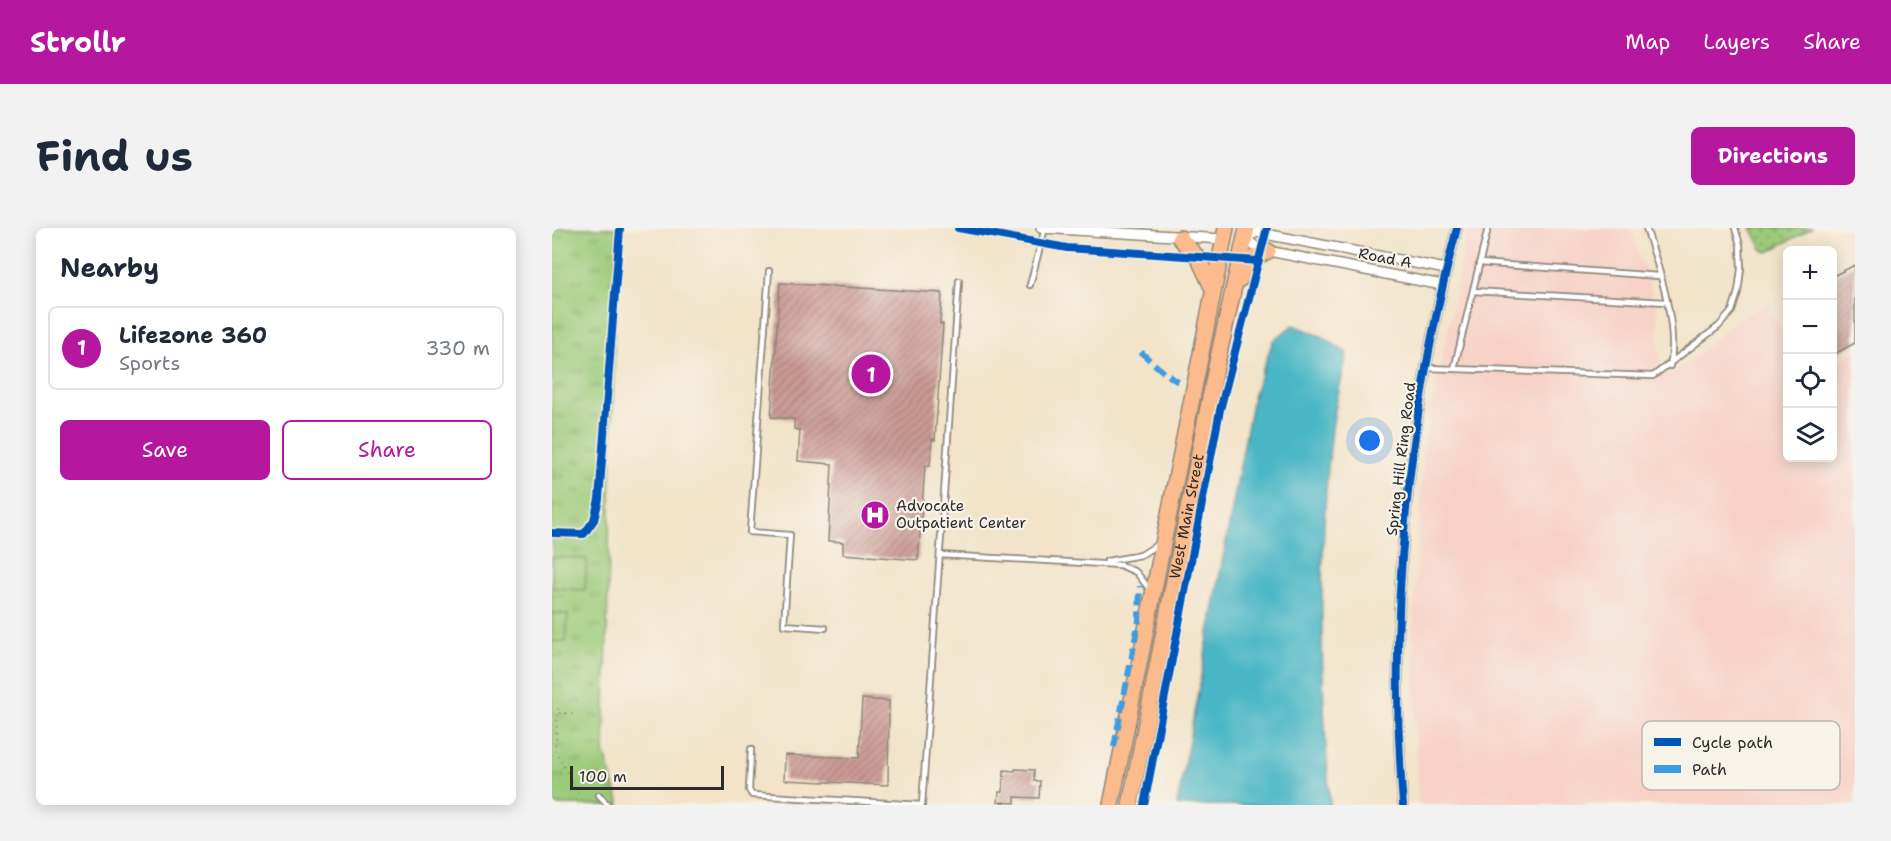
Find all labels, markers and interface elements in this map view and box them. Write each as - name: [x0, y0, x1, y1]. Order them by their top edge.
- text: Strollr: [30, 23, 126, 61]
- text: Map: [1625, 28, 1670, 56]
- text: Layers: [1703, 28, 1770, 56]
- text: Share: [1803, 28, 1861, 56]
- button: Directions: [1691, 127, 1855, 185]
- text: Find us: [36, 128, 193, 184]
- street label: Road A: [1357, 243, 1413, 273]
- map controls: [1783, 246, 1837, 462]
- button: +: [1783, 246, 1837, 300]
- text: Nearby: [60, 250, 159, 285]
- button: −: [1783, 300, 1837, 354]
- text: Lifezone 360: [119, 321, 267, 350]
- text: 1: [77, 335, 86, 361]
- text: 330 m: [426, 335, 490, 361]
- text: Sports: [119, 350, 180, 376]
- pin: 1: [852, 352, 890, 396]
- button: locate: [1783, 354, 1837, 408]
- street label: Spring Hill Ring Road: [1382, 381, 1420, 537]
- button: layers: [1783, 408, 1837, 462]
- button: Save: [60, 420, 270, 480]
- button: Share: [282, 420, 492, 480]
- your location: [1355, 426, 1384, 455]
- street label: West Main Street: [1165, 452, 1209, 581]
- place label: Advocate Outpatient Center: [896, 496, 1026, 533]
- hospital icon: Advocate Outpatient Center: [859, 499, 891, 531]
- legend: [1642, 721, 1840, 790]
- text: Cycle path: [1692, 732, 1773, 753]
- text: Path: [1692, 759, 1727, 780]
- scale bar: [570, 763, 724, 790]
- text: 100 m: [579, 766, 627, 787]

